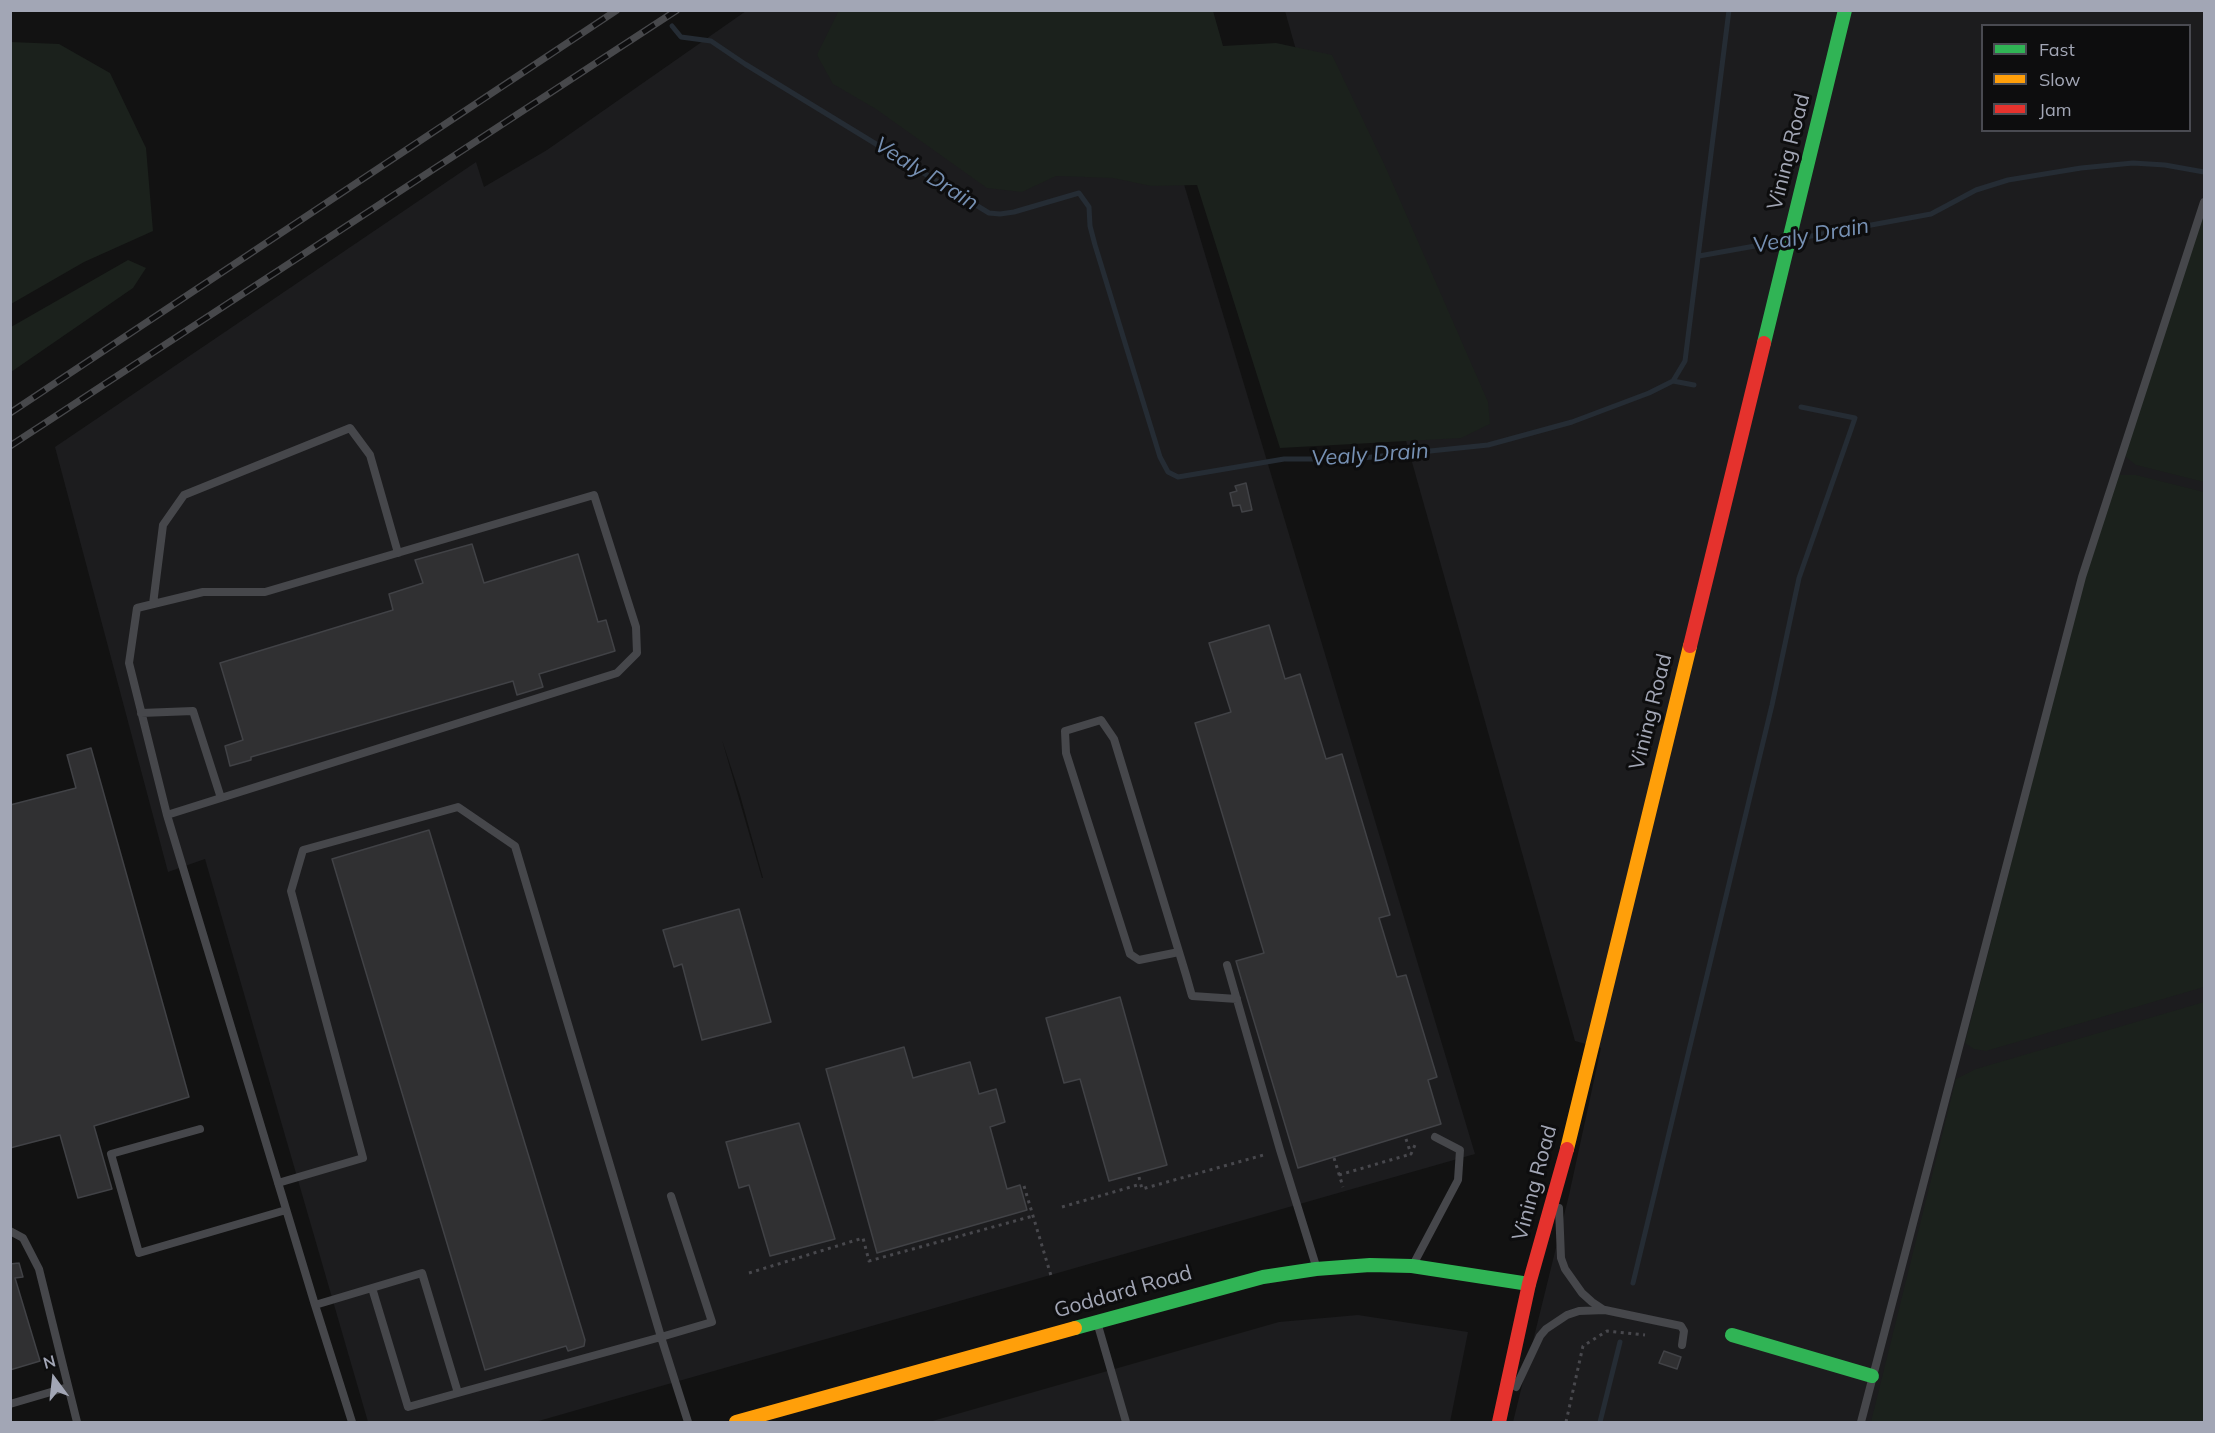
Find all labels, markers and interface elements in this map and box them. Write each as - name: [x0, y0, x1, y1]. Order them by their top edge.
- legend: [1981, 24, 2191, 132]
- text: Fast: [2039, 38, 2075, 61]
- text: Slow: [2039, 68, 2080, 91]
- street label: Vining Road: [1762, 91, 1816, 213]
- text: Jam: [2039, 98, 2072, 121]
- water label: Vealy Drain: [869, 132, 983, 216]
- water label: Vealy Drain: [1751, 213, 1871, 259]
- water label: Vealy Drain: [1310, 438, 1430, 472]
- street label: Vining Road: [1624, 651, 1678, 773]
- street label: Vining Road: [1507, 1122, 1563, 1244]
- street label: Goddard Road: [1051, 1260, 1195, 1324]
- north arrow: [24, 1349, 84, 1409]
- text: N: [41, 1350, 58, 1373]

